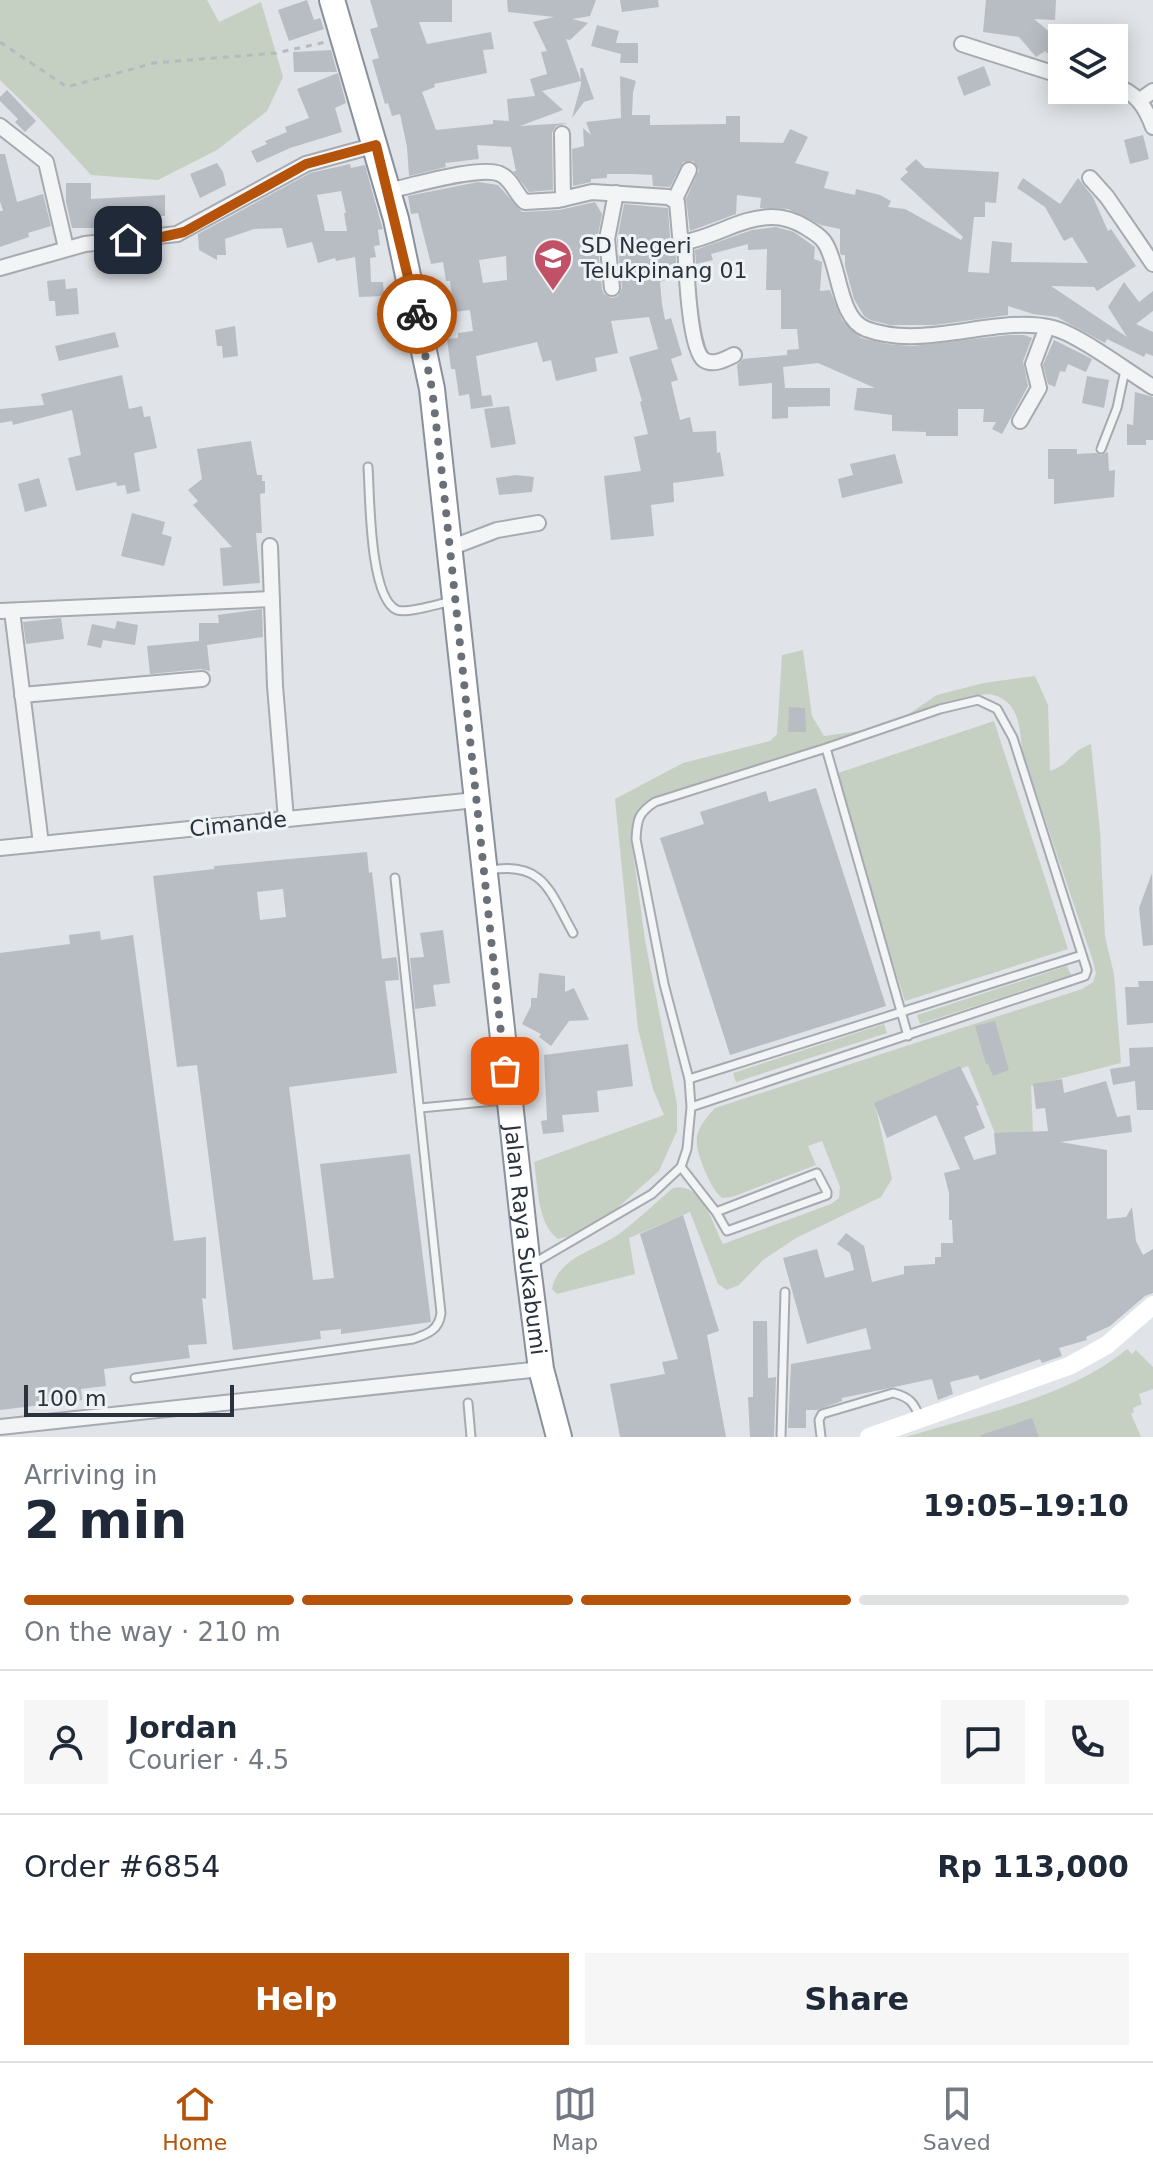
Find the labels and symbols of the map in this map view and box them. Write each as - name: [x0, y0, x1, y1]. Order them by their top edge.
- pin: [94, 206, 162, 274]
- place label: SD Negeri Telukpinang 01: [580, 233, 747, 283]
- school or university icon: SD Negeri Telukpinang 01: [532, 237, 574, 292]
- courier: [377, 274, 457, 354]
- street label: Cimande: [188, 806, 288, 842]
- pin: [471, 1037, 539, 1105]
- street label: Jalan Raya Sukabumi: [500, 1122, 552, 1357]
- scale bar: [24, 1381, 234, 1417]

